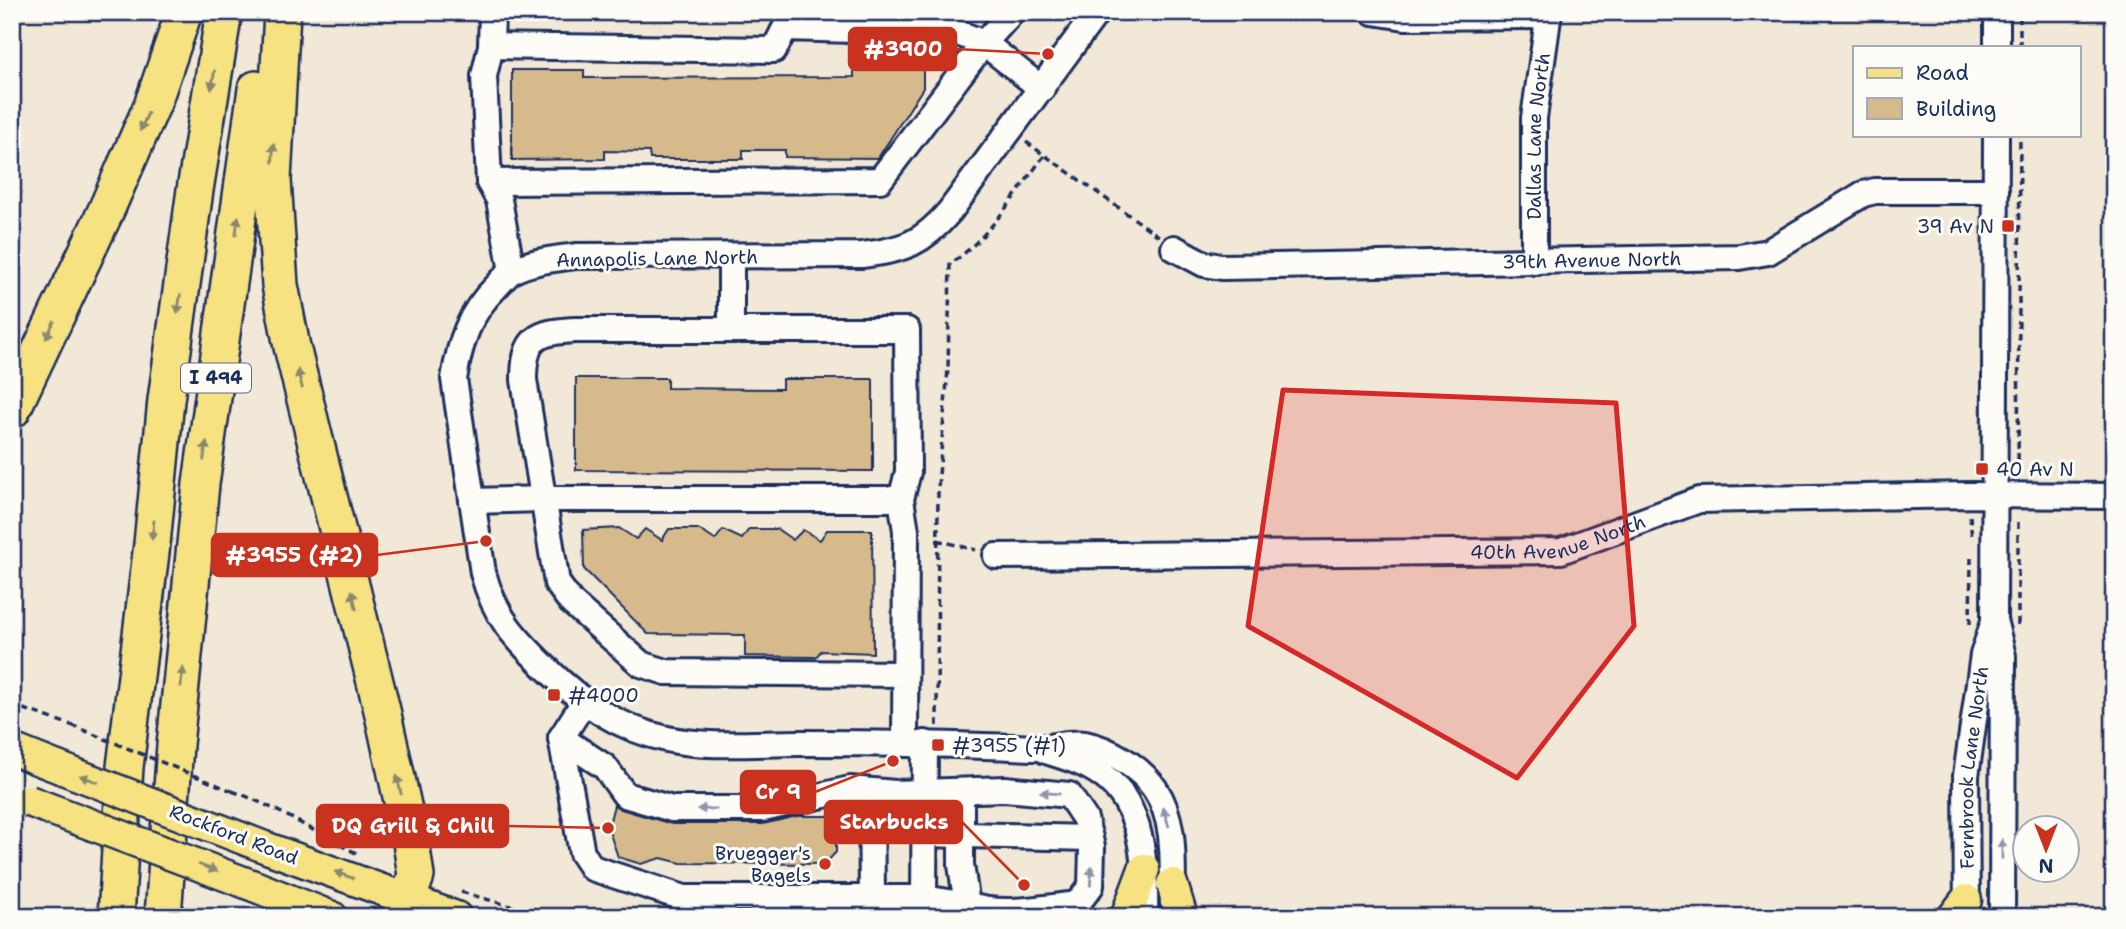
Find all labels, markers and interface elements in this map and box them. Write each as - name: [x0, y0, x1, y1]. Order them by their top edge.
- callout: #3900: [849, 28, 956, 70]
- text: #3900: [864, 35, 942, 63]
- legend: [1853, 46, 2080, 136]
- street label: Dallas Lane North: [1521, 51, 1556, 220]
- text: Road: [1916, 59, 1969, 87]
- one-way arrow: [207, 69, 218, 91]
- text: Building: [1916, 95, 1996, 123]
- one-way arrow: [138, 112, 149, 133]
- one-way arrow: [268, 142, 279, 164]
- place label: 39 Av N: [1917, 214, 1994, 239]
- one-way arrow: [232, 215, 243, 237]
- marker: 39 Av N: [2000, 218, 2016, 234]
- street label: Annapolis Lane North: [556, 244, 758, 273]
- street label: 39th Avenue North: [1502, 246, 1681, 275]
- one-way arrow: [173, 294, 184, 316]
- one-way arrow: [45, 320, 56, 340]
- road number: I 494: [181, 364, 251, 392]
- one-way arrow: [294, 368, 305, 390]
- one-way arrow: [200, 440, 211, 462]
- place label: 40 Av N: [1996, 457, 2074, 482]
- marker: 40 Av N: [1974, 461, 1990, 477]
- street label: 40th Avenue North: [1470, 509, 1649, 565]
- one-way arrow: [147, 520, 158, 542]
- callout: #3955 (#2): [212, 534, 377, 576]
- text: #3955 (#2): [225, 541, 363, 569]
- one-way arrow: [348, 589, 359, 611]
- street label: Fernbrook Lane North: [1954, 664, 1994, 869]
- one-way arrow: [177, 666, 188, 688]
- place label: #4000: [568, 683, 639, 708]
- marker: #4000: [546, 687, 562, 703]
- place label: #3955 (#1): [952, 733, 1066, 758]
- marker: #3955 (#1): [930, 737, 946, 753]
- callout: Cr 9: [741, 771, 815, 813]
- one-way arrow: [79, 774, 100, 785]
- one-way arrow: [393, 774, 404, 796]
- text: Cr 9: [755, 778, 801, 806]
- one-way arrow: [1038, 787, 1060, 798]
- street label: Rockford Road: [166, 798, 302, 870]
- callout: Starbucks: [825, 801, 962, 843]
- one-way arrow: [696, 803, 718, 815]
- callout: DQ Grill & Chill: [317, 805, 508, 847]
- one-way arrow: [1160, 806, 1170, 827]
- text: Starbucks: [839, 808, 949, 836]
- text: DQ Grill & Chill: [332, 812, 494, 840]
- north arrow: [2010, 814, 2080, 884]
- one-way arrow: [1996, 837, 2008, 859]
- place label: Bruegger's Bagels: [715, 841, 811, 888]
- text: N: [2038, 853, 2054, 878]
- marker: Bruegger's Bagels: [817, 856, 833, 872]
- one-way arrow: [198, 863, 219, 874]
- one-way arrow: [1086, 865, 1097, 887]
- one-way arrow: [333, 869, 354, 880]

